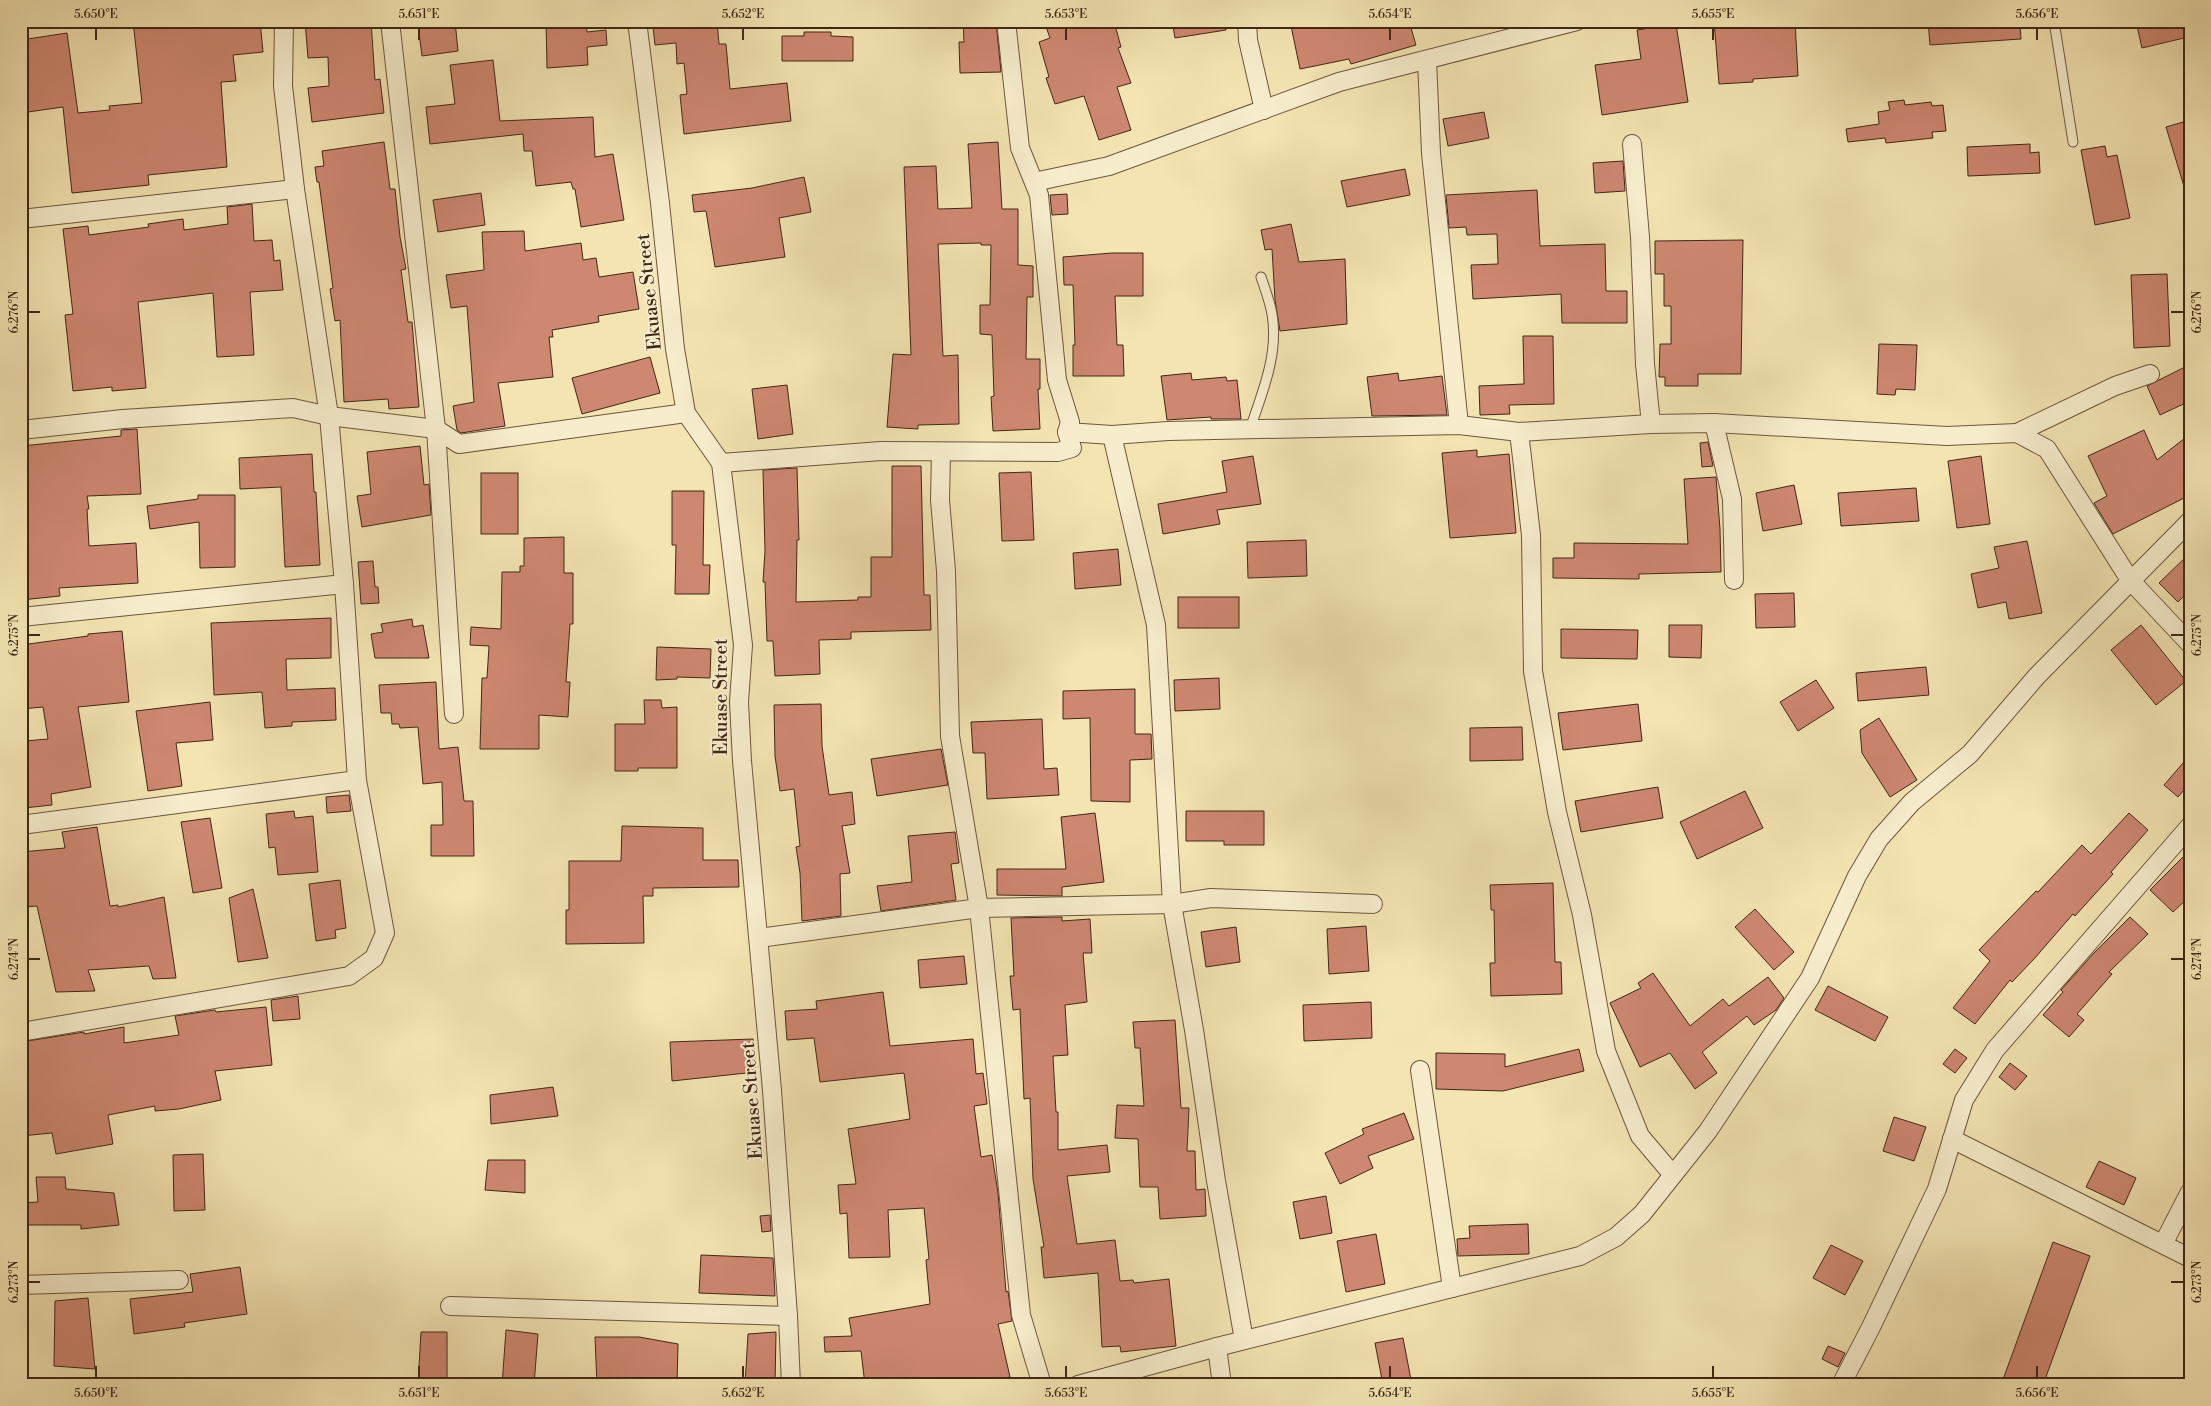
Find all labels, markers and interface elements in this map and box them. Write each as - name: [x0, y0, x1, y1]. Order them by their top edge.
- text: 5.650°E: [74, 7, 118, 22]
- text: 5.651°E: [398, 7, 440, 22]
- text: 5.652°E: [722, 7, 764, 22]
- text: 5.653°E: [1045, 7, 1087, 22]
- text: 5.654°E: [1368, 7, 1412, 22]
- text: 5.655°E: [1692, 7, 1734, 22]
- text: 5.656°E: [2015, 7, 2059, 22]
- street label: Ekuase Street: [631, 232, 667, 352]
- text: 6.276°N: [7, 290, 22, 334]
- text: 6.276°N: [2190, 290, 2205, 334]
- text: 6.275°N: [7, 614, 22, 656]
- text: 6.275°N: [2190, 614, 2205, 656]
- street label: Ekuase Street: [709, 638, 733, 756]
- text: 6.274°N: [7, 938, 22, 980]
- text: 6.274°N: [2190, 938, 2205, 980]
- street label: Ekuase Street: [736, 1041, 768, 1160]
- text: 6.273°N: [7, 1261, 22, 1303]
- text: 6.273°N: [2190, 1261, 2205, 1303]
- text: 5.650°E: [74, 1386, 118, 1401]
- text: 5.651°E: [398, 1386, 440, 1401]
- text: 5.652°E: [722, 1386, 764, 1401]
- text: 5.653°E: [1045, 1386, 1087, 1401]
- text: 5.654°E: [1368, 1386, 1412, 1401]
- text: 5.655°E: [1692, 1386, 1734, 1401]
- text: 5.656°E: [2015, 1386, 2059, 1401]

